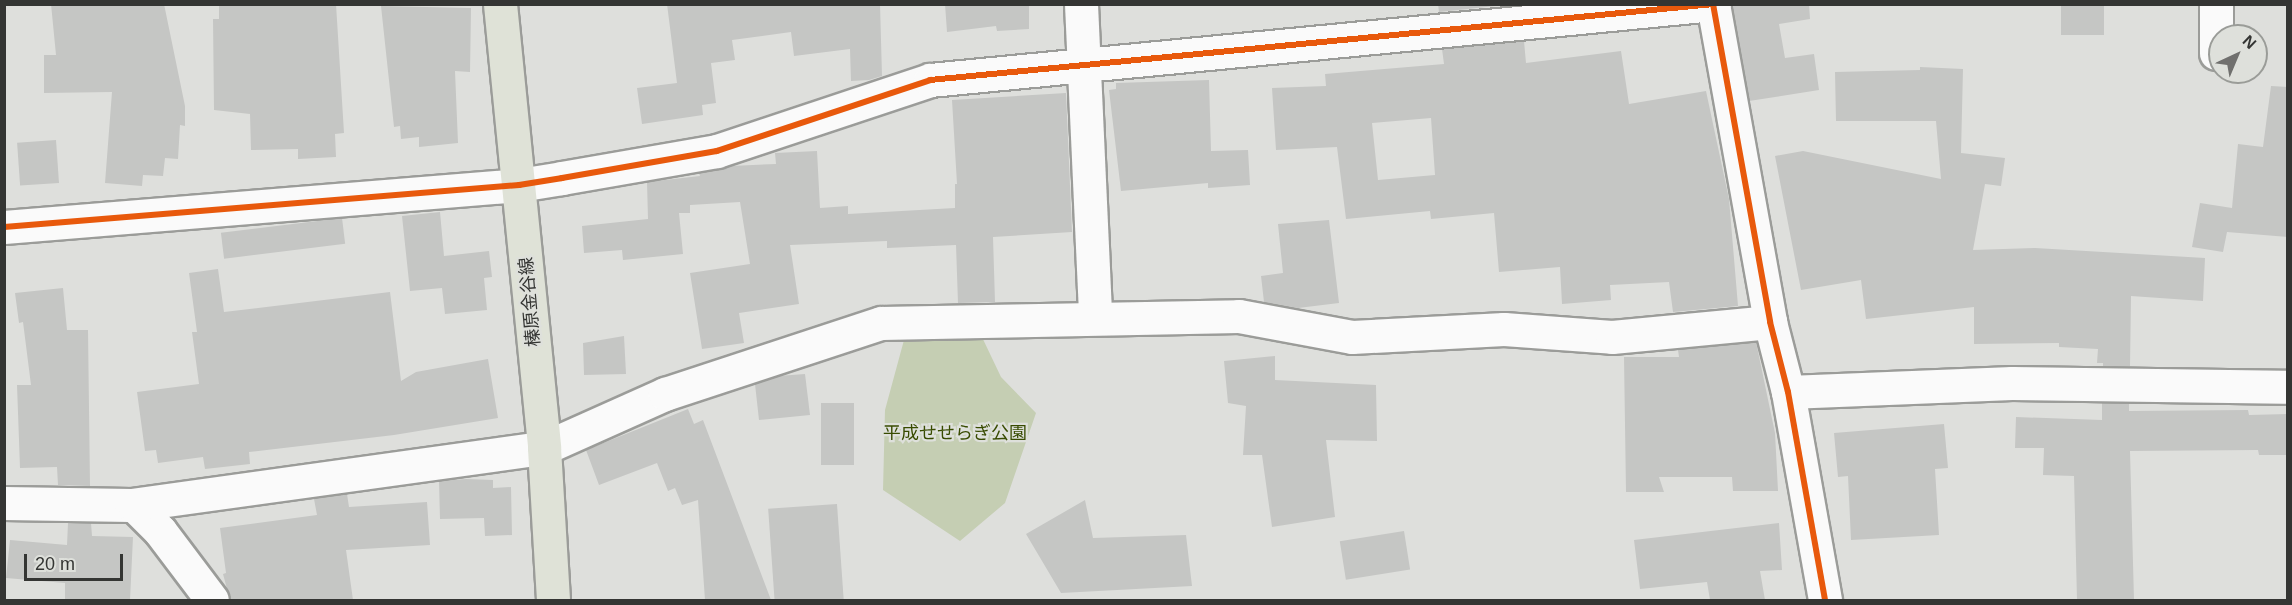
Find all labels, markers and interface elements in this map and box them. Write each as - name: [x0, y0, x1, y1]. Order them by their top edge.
- north arrow: [2208, 24, 2268, 84]
- text: N: [2239, 32, 2260, 52]
- street label: 榛原金谷線: [515, 256, 545, 348]
- park label: 平成せせらぎ公園: [883, 422, 1027, 444]
- scale bar: [27, 542, 126, 580]
- text: 20 m: [35, 554, 75, 574]

